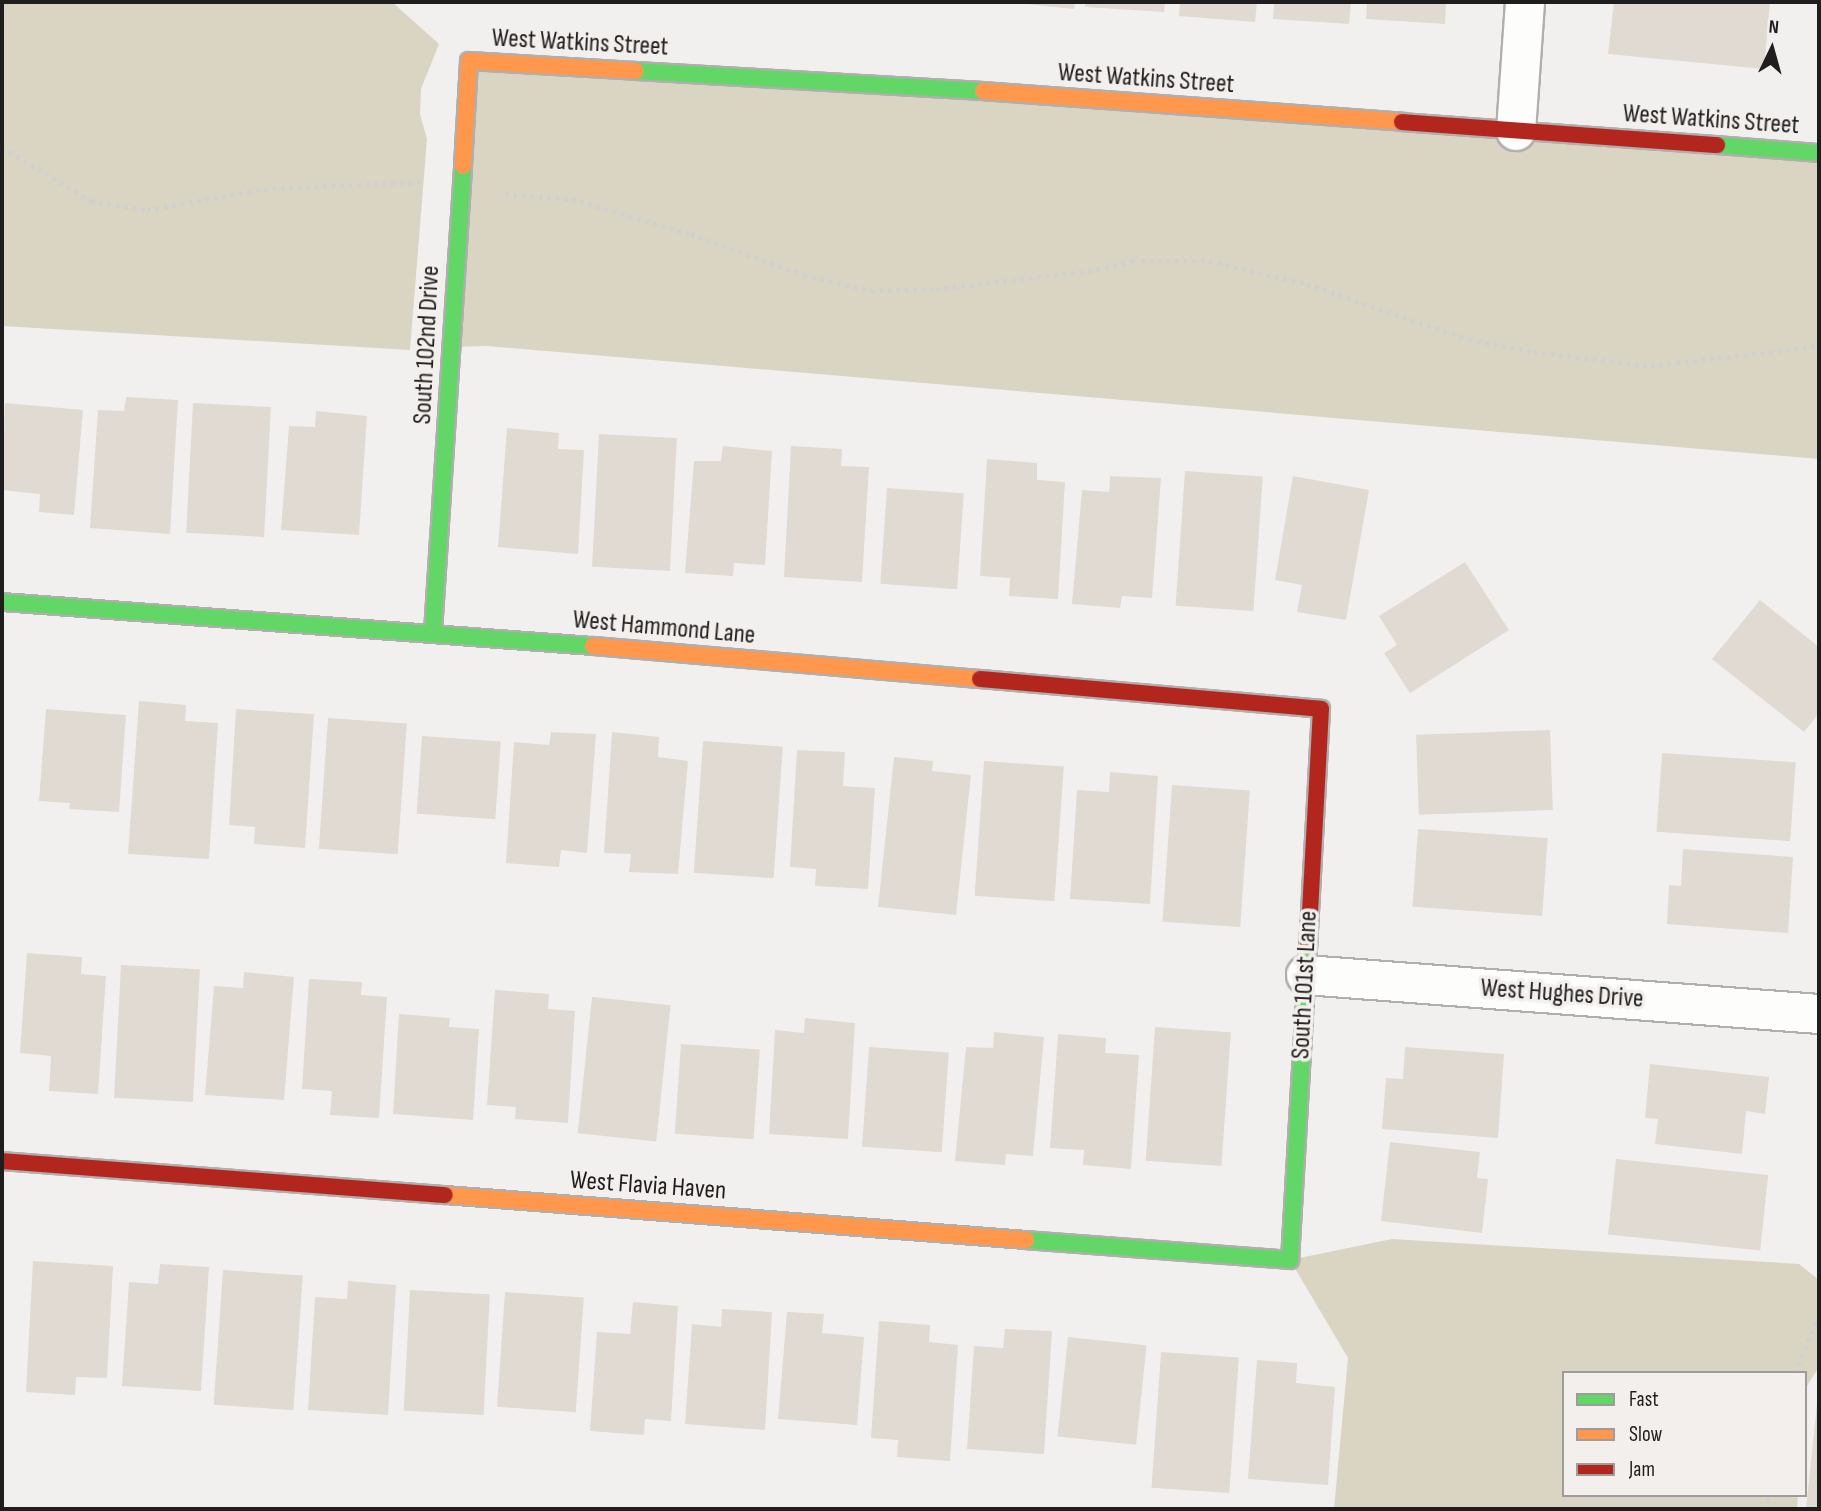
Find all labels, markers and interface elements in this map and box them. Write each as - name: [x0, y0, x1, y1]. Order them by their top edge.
- north arrow: [1737, 14, 1807, 84]
- text: N: [1768, 16, 1780, 39]
- street label: West Watkins Street: [491, 23, 669, 63]
- street label: West Watkins Street: [1057, 57, 1235, 101]
- street label: West Watkins Street: [1622, 98, 1800, 142]
- street label: South 102nd Drive: [407, 265, 447, 425]
- street label: West Hammond Lane: [571, 604, 757, 652]
- street label: South 101st Lane: [1286, 910, 1324, 1060]
- street label: West Hughes Drive: [1479, 973, 1645, 1015]
- street label: West Flavia Haven: [569, 1165, 727, 1207]
- legend: [1562, 1371, 1807, 1497]
- text: Fast: [1629, 1387, 1659, 1412]
- text: Slow: [1629, 1422, 1662, 1447]
- text: Jam: [1629, 1457, 1655, 1482]

